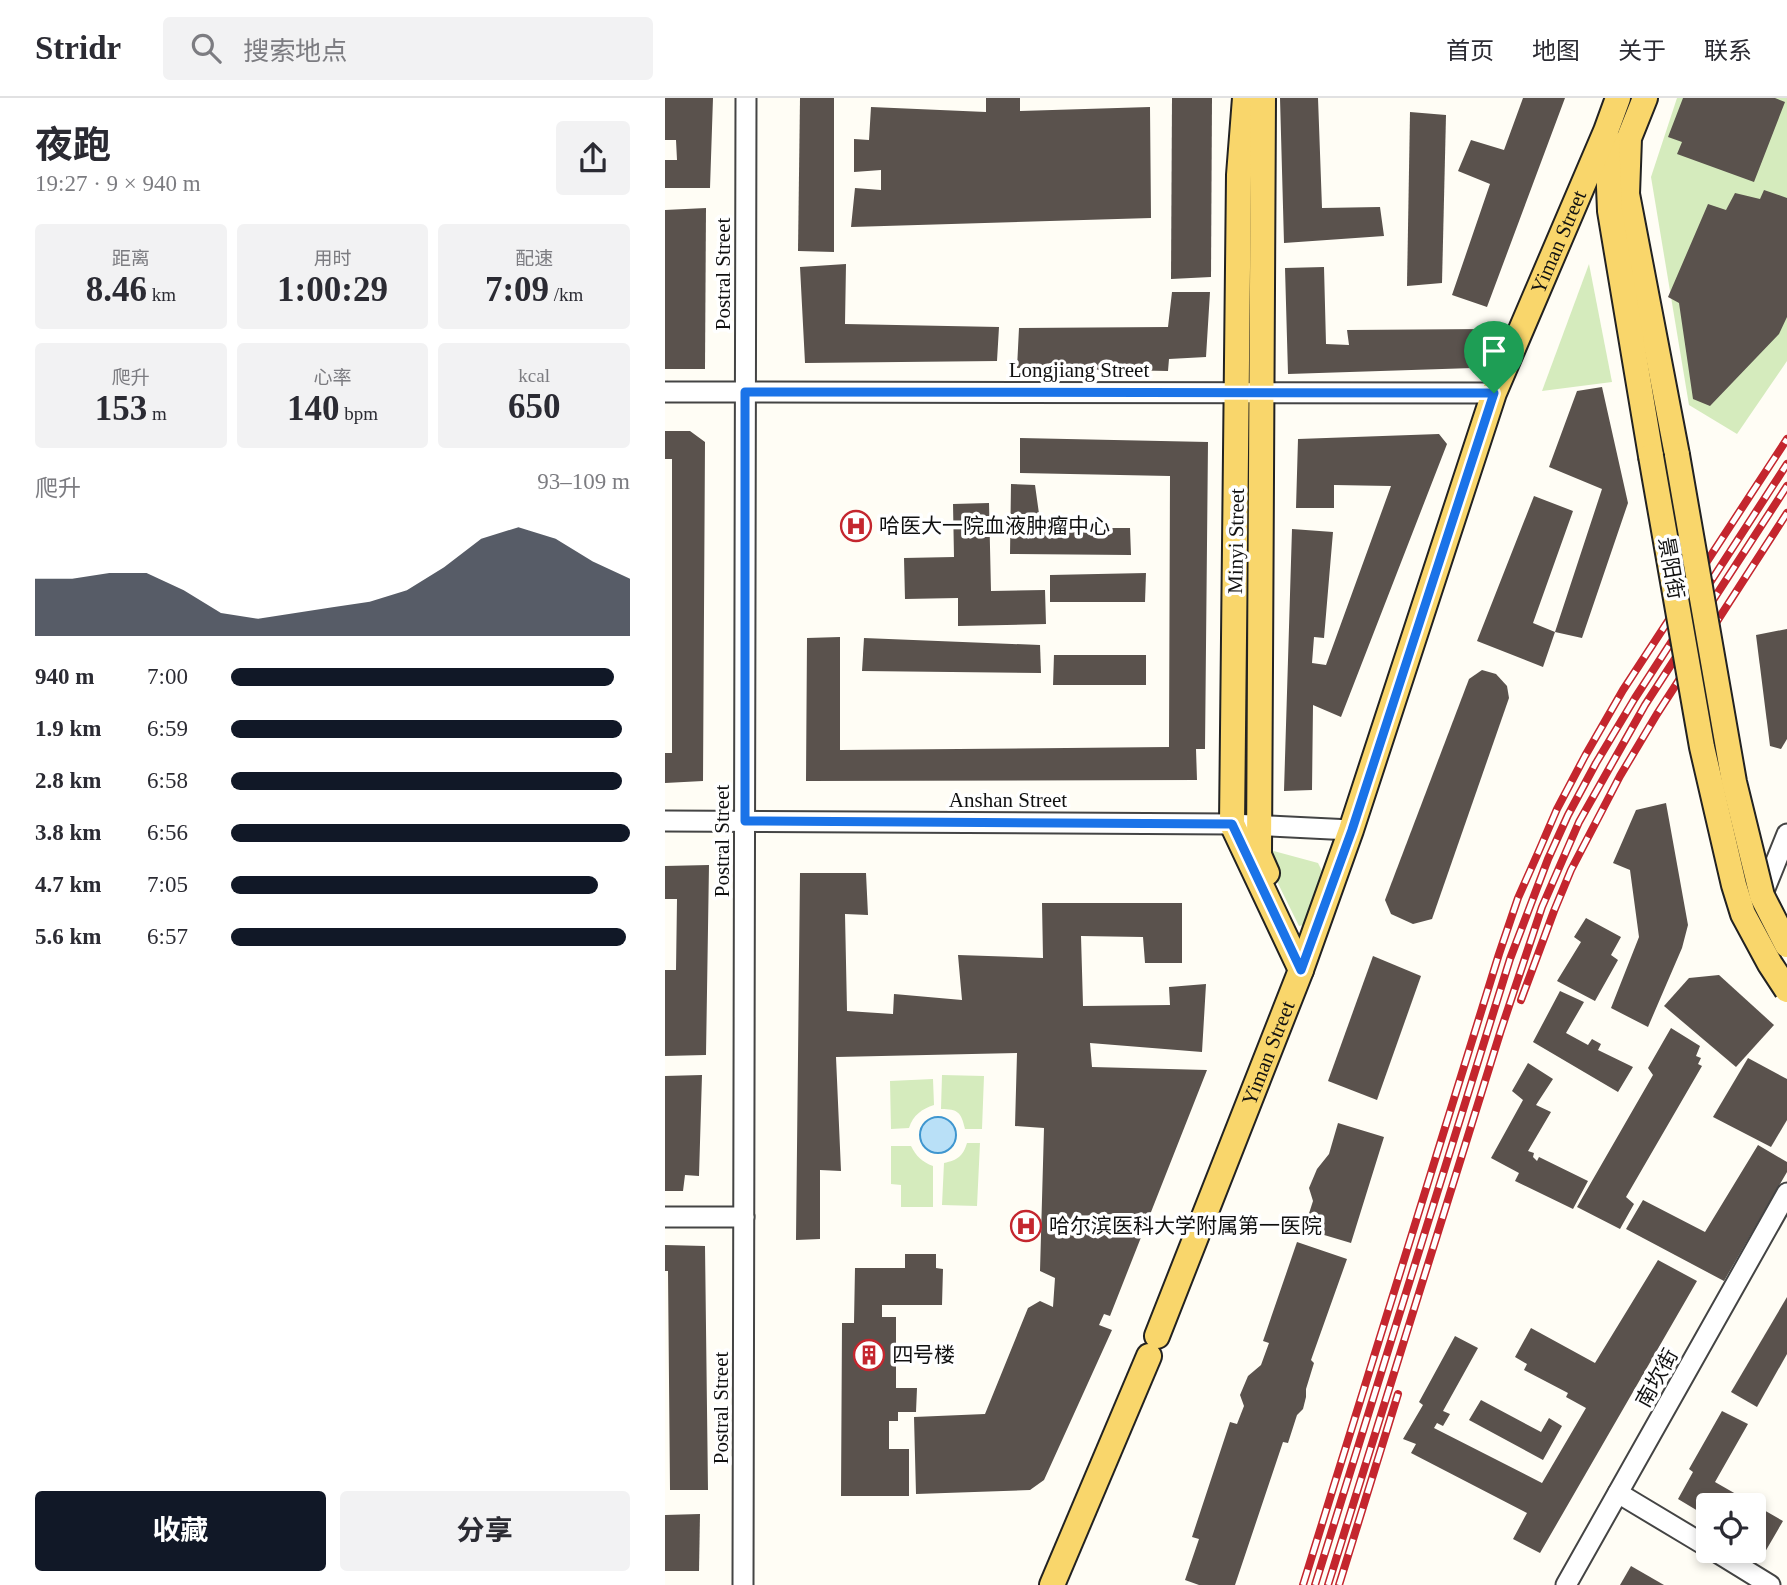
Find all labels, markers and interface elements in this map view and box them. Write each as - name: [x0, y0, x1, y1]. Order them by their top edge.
- search box: [163, 17, 653, 80]
- icon: search: [187, 29, 225, 67]
- text: Stridr: [35, 30, 121, 66]
- text: 搜索地点: [243, 37, 347, 66]
- text: 首页: [1446, 38, 1494, 64]
- text: 地图: [1532, 38, 1580, 64]
- text: 关于: [1618, 38, 1666, 64]
- text: 联系: [1704, 38, 1752, 64]
- button: share: [556, 121, 630, 195]
- text: 夜跑: [35, 124, 111, 166]
- text: 19:27 · 9 × 940 m: [35, 171, 201, 196]
- street label: Yiman Street: [1526, 186, 1591, 297]
- street label: Postral Street: [711, 218, 735, 330]
- text: 距离: [112, 248, 150, 269]
- text: 用时: [313, 248, 352, 269]
- text: 配速: [515, 248, 553, 269]
- text: 8.46: [86, 270, 147, 309]
- text: 1:00:29: [277, 270, 388, 309]
- text: 7:09: [485, 270, 549, 309]
- text: km: [147, 284, 176, 305]
- text: /km: [549, 284, 583, 305]
- pin: [1464, 321, 1524, 393]
- icon: arrive: [1475, 332, 1513, 370]
- street label: Longjiang Street: [1009, 358, 1149, 382]
- text: kcal: [518, 365, 550, 386]
- text: 爬升: [112, 367, 150, 388]
- text: 心率: [313, 367, 352, 388]
- text: 650: [508, 387, 560, 426]
- text: 153: [95, 389, 147, 428]
- text: 140: [287, 389, 339, 428]
- text: m: [147, 403, 167, 424]
- text: bpm: [339, 403, 378, 424]
- text: 93–109 m: [537, 469, 630, 494]
- text: 爬升: [35, 476, 81, 501]
- street label: Minyi Street: [1223, 488, 1249, 594]
- hospital icon: 哈医大一院血液肿瘤中心: [839, 509, 873, 543]
- place label: 哈医大一院血液肿瘤中心: [879, 514, 1110, 538]
- street label: 景阳街: [1654, 535, 1688, 601]
- text: 940 m: [35, 664, 94, 689]
- text: 7:00: [147, 664, 188, 689]
- text: 1.9 km: [35, 716, 101, 741]
- text: 6:59: [147, 716, 188, 741]
- text: 2.8 km: [35, 768, 101, 793]
- text: 6:58: [147, 768, 188, 793]
- street label: Postral Street: [710, 785, 734, 897]
- street label: Anshan Street: [949, 788, 1067, 812]
- text: 3.8 km: [35, 820, 101, 845]
- text: 6:56: [147, 820, 188, 845]
- text: 4.7 km: [35, 872, 101, 897]
- text: 7:05: [147, 872, 188, 897]
- text: 5.6 km: [35, 924, 101, 949]
- text: 6:57: [147, 924, 188, 949]
- street label: Yiman Street: [1237, 997, 1300, 1109]
- hospital icon: 哈尔滨医科大学附属第一医院: [1009, 1209, 1043, 1243]
- place label: 哈尔滨医科大学附属第一医院: [1049, 1214, 1322, 1238]
- building icon: 四号楼: [852, 1338, 886, 1372]
- place label: 四号楼: [892, 1343, 955, 1367]
- street label: 南坎街: [1631, 1345, 1683, 1411]
- street label: Postral Street: [709, 1352, 733, 1464]
- button: 收藏: [35, 1491, 326, 1571]
- button: 分享: [340, 1491, 630, 1571]
- map controls: [1696, 1493, 1766, 1563]
- button: locate: [1696, 1493, 1766, 1563]

